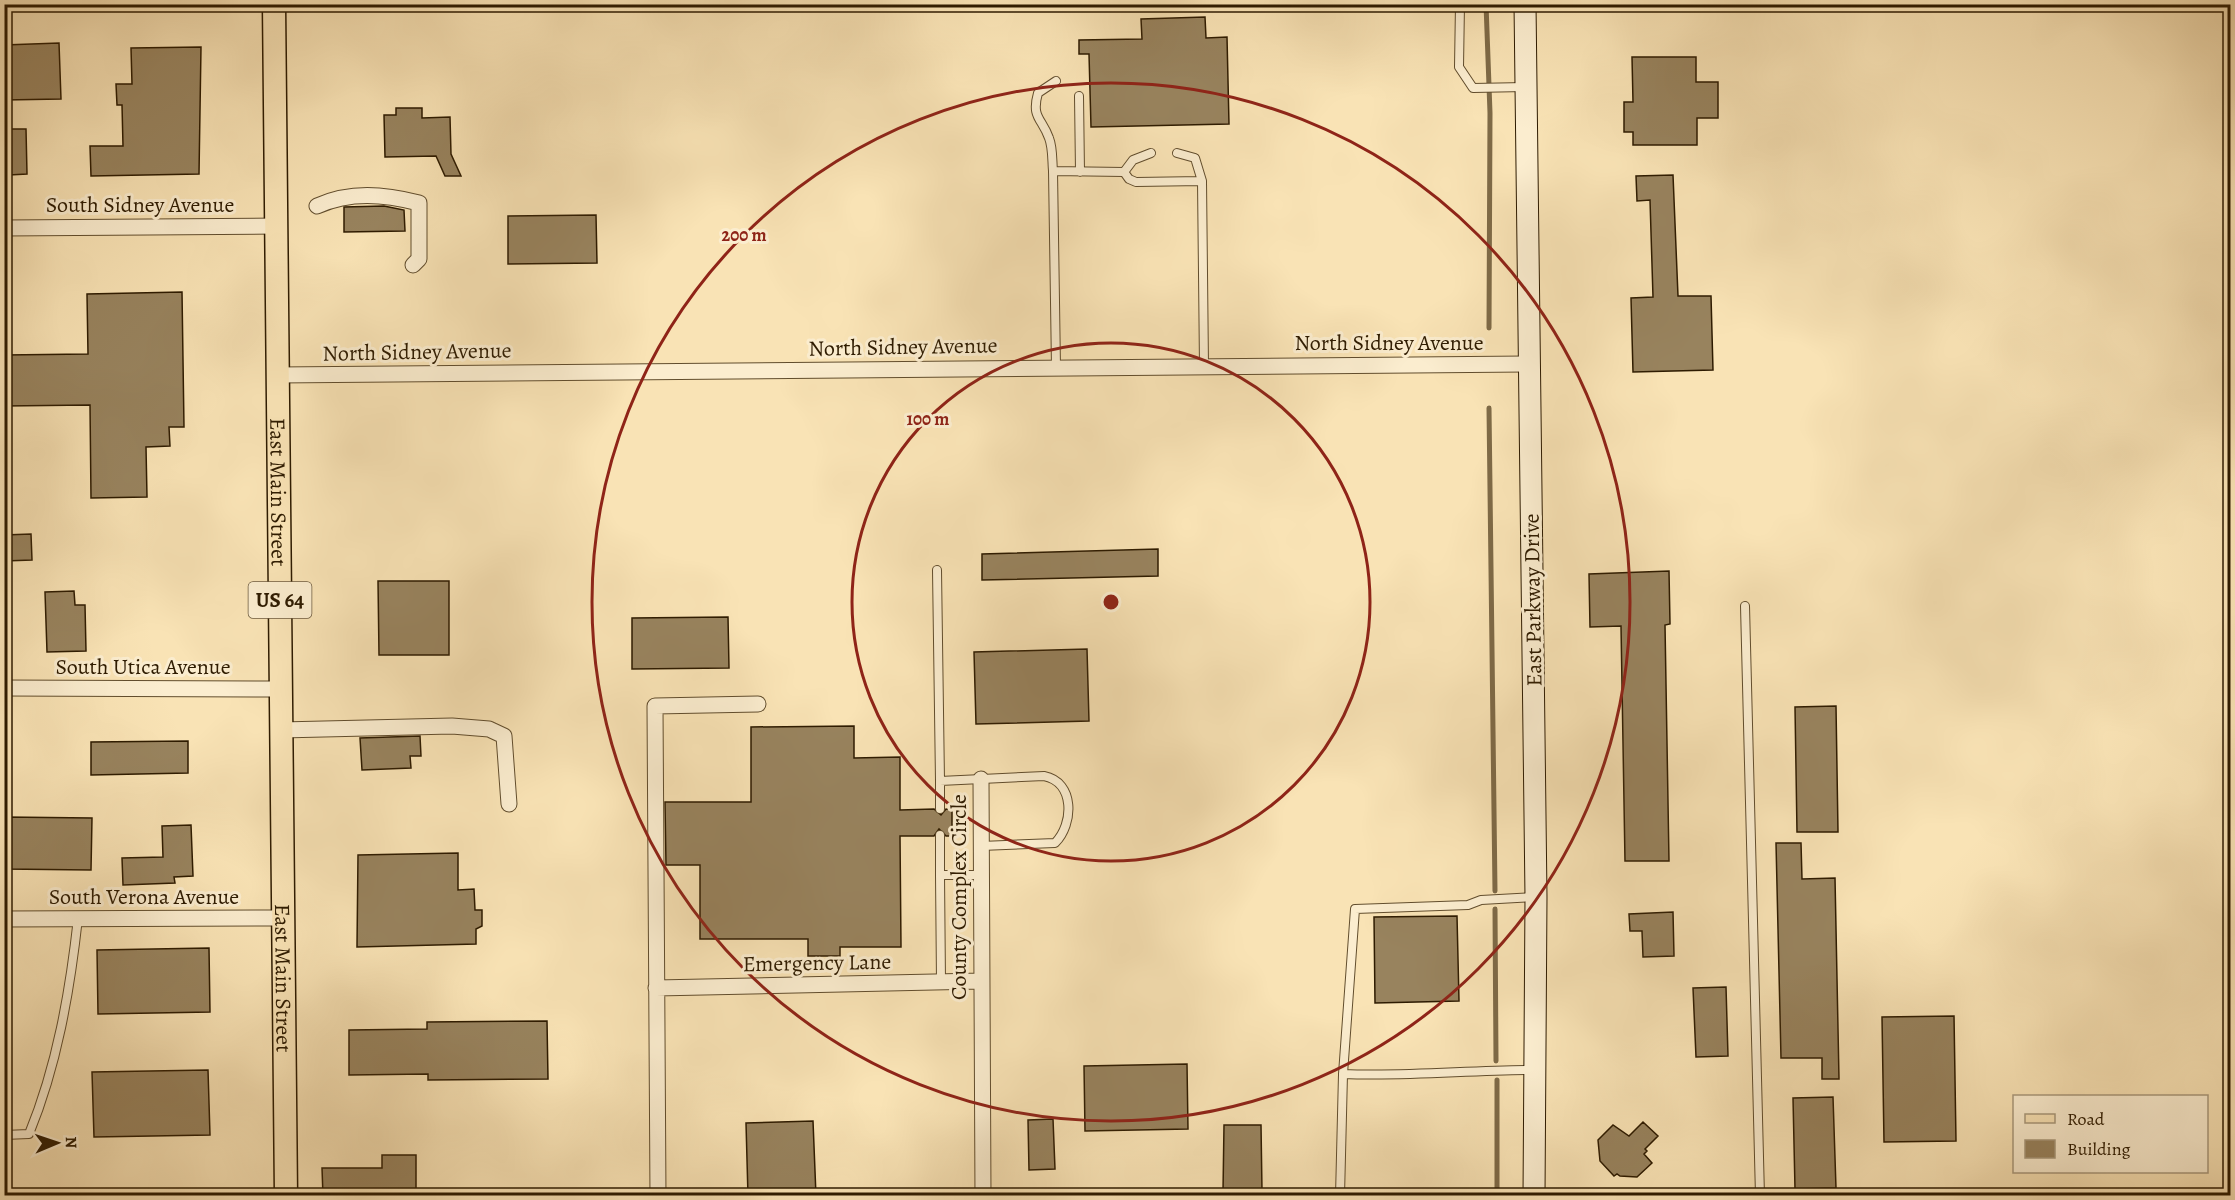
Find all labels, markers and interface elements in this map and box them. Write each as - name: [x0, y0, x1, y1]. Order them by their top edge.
- street label: South Sidney Avenue: [46, 190, 234, 220]
- text: 200 m: [721, 223, 767, 247]
- street label: North Sidney Avenue: [1294, 328, 1484, 358]
- street label: North Sidney Avenue: [808, 330, 998, 364]
- street label: North Sidney Avenue: [322, 335, 512, 369]
- text: 100 m: [907, 407, 949, 431]
- street label: East Main Street: [262, 417, 294, 567]
- street label: East Parkway Drive: [1516, 513, 1550, 687]
- road number: US 64: [248, 582, 312, 618]
- centre of rings: [1101, 592, 1121, 612]
- street label: South Utica Avenue: [55, 652, 231, 682]
- street label: County Complex Circle: [944, 794, 974, 1000]
- street label: South Verona Avenue: [49, 882, 239, 912]
- street label: East Main Street: [267, 903, 299, 1052]
- street label: Emergency Lane: [742, 947, 892, 979]
- legend: [2013, 1095, 2208, 1173]
- text: Road: [2067, 1107, 2105, 1131]
- north arrow: [27, 1113, 87, 1173]
- text: N: [60, 1136, 82, 1149]
- text: Building: [2067, 1137, 2131, 1161]

